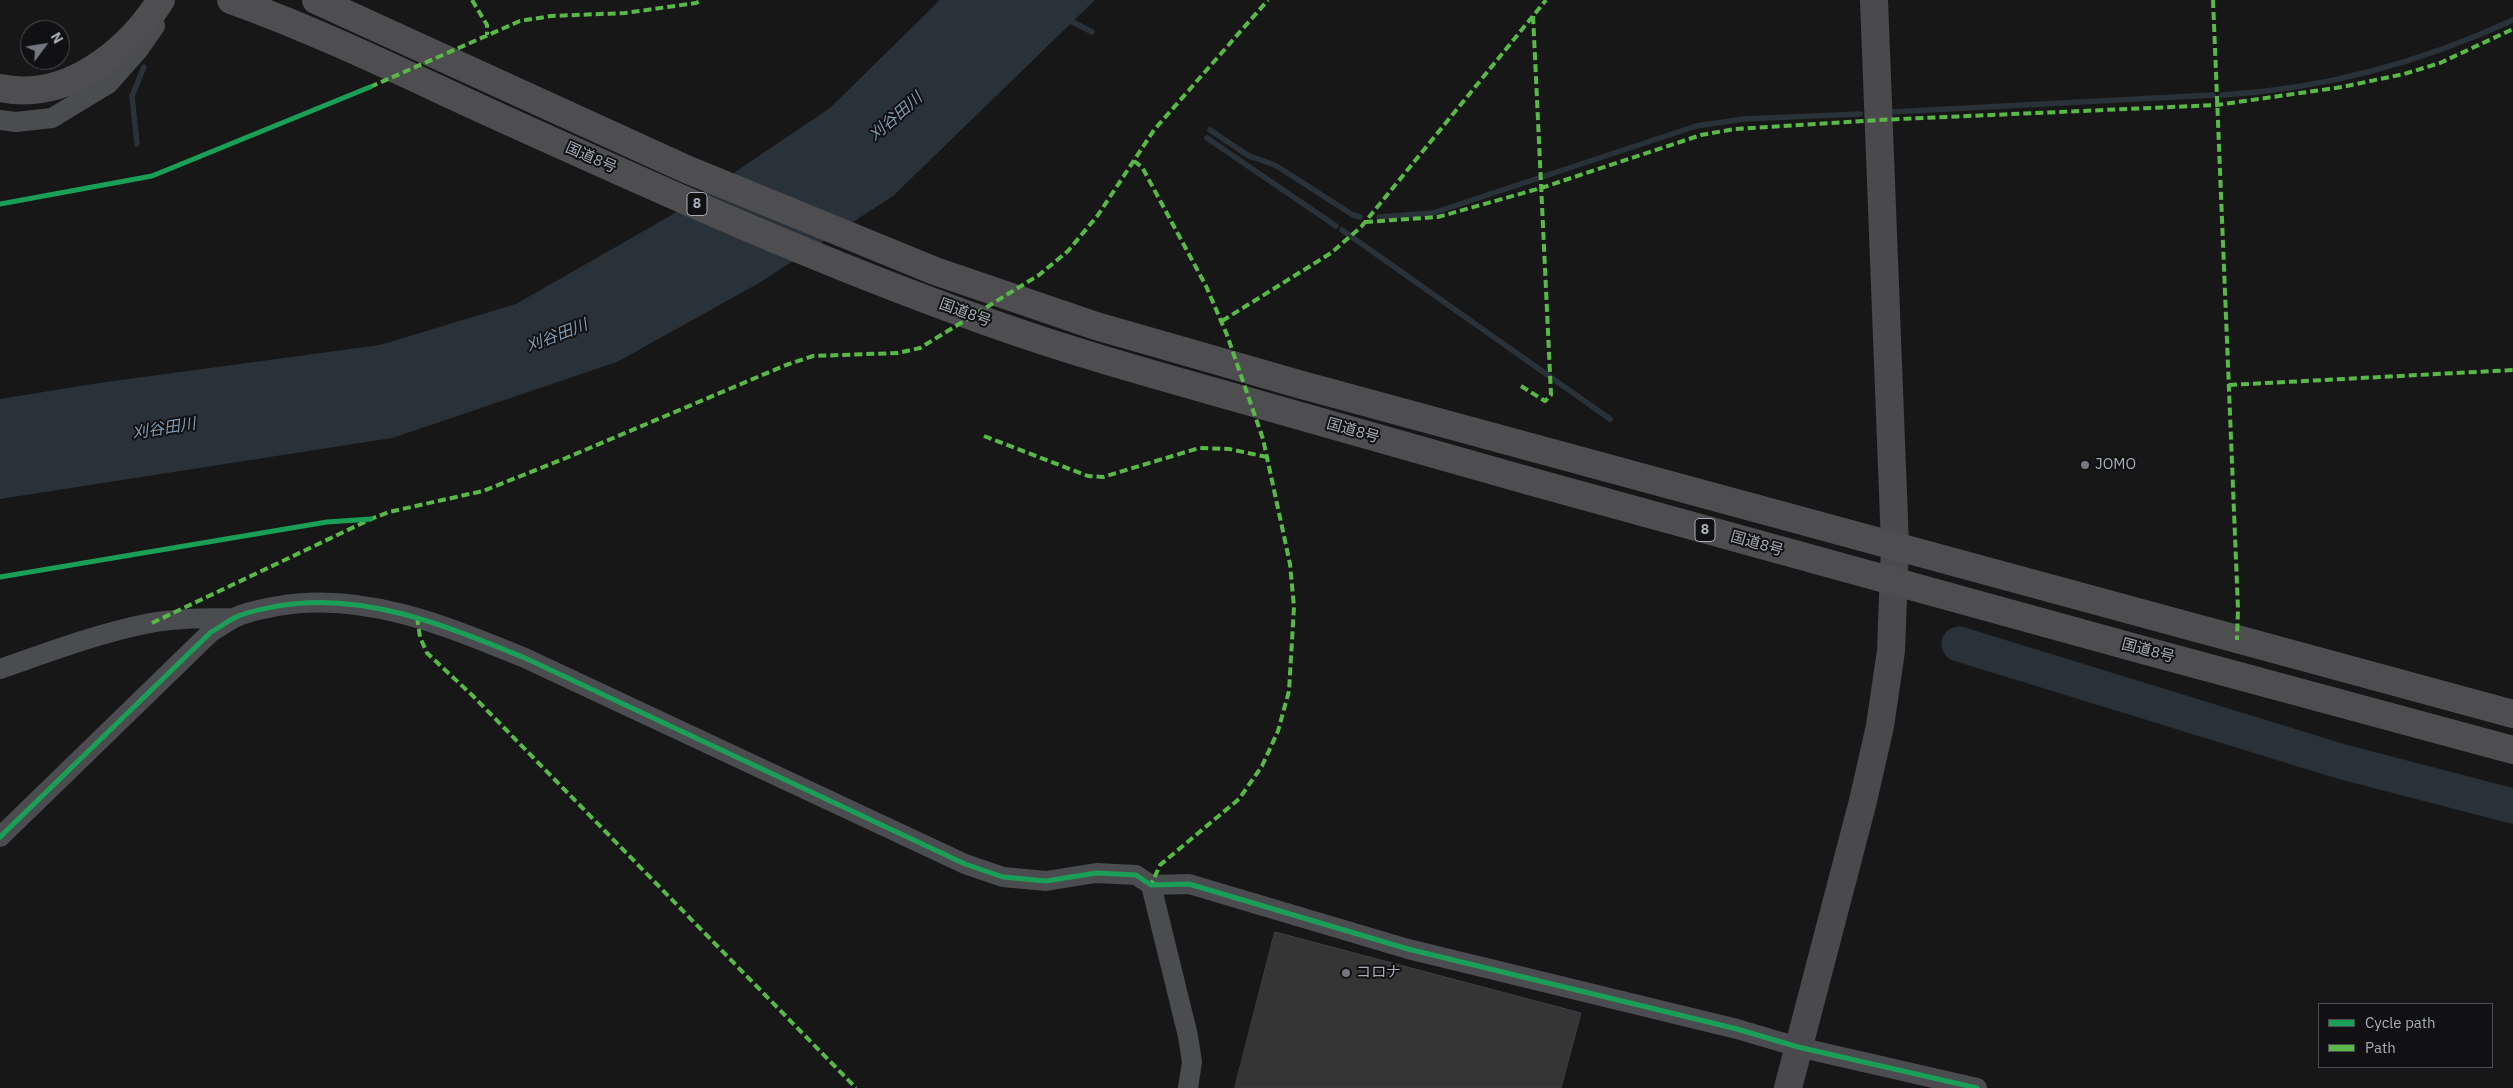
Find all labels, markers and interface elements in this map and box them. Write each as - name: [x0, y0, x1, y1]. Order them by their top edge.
- north arrow: [20, 20, 70, 70]
- text: N: [47, 29, 67, 47]
- water label: 刈谷田川: [866, 89, 926, 145]
- street label: 国道8号: [563, 139, 619, 177]
- road number: 8: [687, 192, 707, 215]
- street label: 国道8号: [937, 295, 993, 331]
- water label: 刈谷田川: [524, 316, 590, 356]
- water label: 刈谷田川: [131, 415, 197, 443]
- street label: 国道8号: [1325, 415, 1381, 447]
- place label: JOMO: [2095, 456, 2136, 474]
- marker: JOMO: [2079, 459, 2091, 471]
- road number: 8: [1695, 518, 1715, 542]
- street label: 国道8号: [1729, 528, 1785, 560]
- street label: 国道8号: [2120, 635, 2176, 667]
- place label: コロナ: [1356, 964, 1401, 982]
- marker: コロナ: [1340, 967, 1352, 979]
- legend: [2318, 1003, 2493, 1068]
- text: Cycle path: [2365, 1013, 2436, 1032]
- text: Path: [2365, 1038, 2396, 1057]

